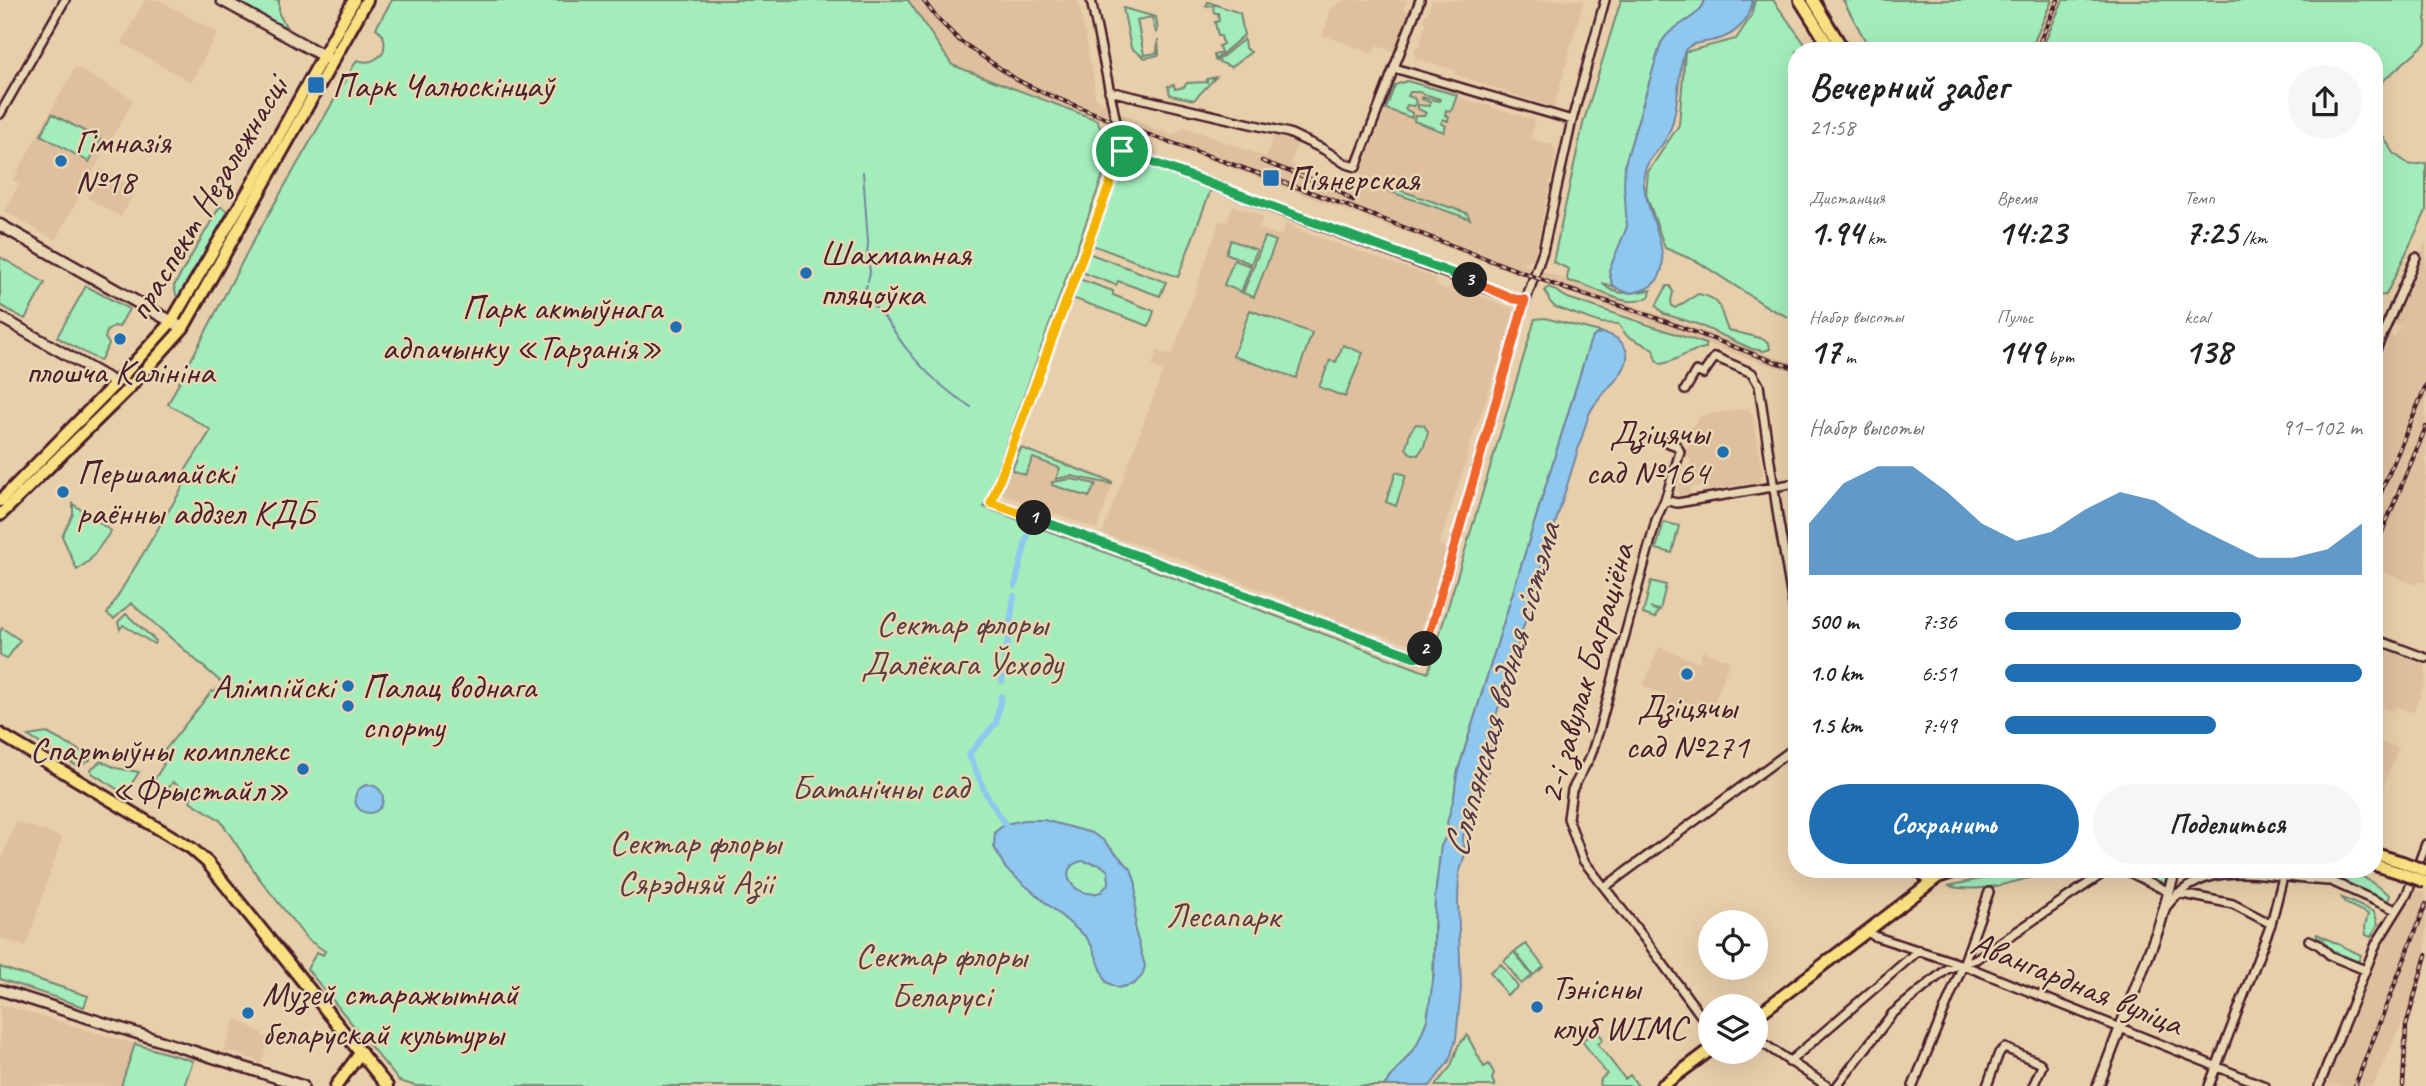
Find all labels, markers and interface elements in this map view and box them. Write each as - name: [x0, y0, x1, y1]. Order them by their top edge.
- place label: Парк Чалюскінцаў: [332, 63, 556, 108]
- text: Вечерний забег: [1809, 63, 2008, 110]
- street label: праспект Незалежнасці: [116, 64, 300, 328]
- button: share: [2288, 65, 2362, 139]
- marker: Парк Чалюскінцаў: [306, 75, 326, 95]
- text: 21:58: [1809, 113, 1855, 142]
- place label: Гімназія №18: [75, 119, 172, 204]
- pin: [1092, 121, 1152, 181]
- icon: arrive: [1103, 132, 1141, 170]
- marker: Гімназія №18: [53, 153, 69, 169]
- place label: Піянерская: [1287, 156, 1421, 201]
- marker: Піянерская: [1261, 168, 1281, 188]
- text: Дистанция: [1809, 186, 1885, 210]
- text: Время: [1997, 186, 2037, 210]
- text: Темп: [2184, 186, 2215, 210]
- text: 1.94: [1809, 210, 1863, 255]
- text: 14:23: [1997, 210, 2067, 255]
- text: 7:25: [2184, 210, 2238, 255]
- text: km: [1863, 226, 1886, 250]
- text: /km: [2238, 226, 2267, 250]
- place label: Шахматная пляцоўка: [820, 231, 972, 316]
- pin: 3: [1452, 262, 1488, 298]
- marker: Шахматная пляцоўка: [798, 265, 814, 281]
- text: 3: [1465, 267, 1474, 291]
- place label: Парк актыўнага адпачынку «Тарзанія»: [382, 285, 664, 370]
- text: Набор высоты: [1809, 305, 1903, 329]
- text: Пульс: [1997, 305, 2033, 329]
- text: kcal: [2184, 305, 2209, 329]
- marker: Парк актыўнага адпачынку «Тарзанія»: [668, 319, 684, 335]
- text: 17: [1809, 329, 1840, 374]
- text: 149: [1997, 329, 2044, 374]
- text: 138: [2184, 329, 2232, 374]
- marker: плошча Калініна: [112, 331, 128, 347]
- text: m: [1840, 345, 1856, 369]
- text: bpm: [2044, 345, 2074, 369]
- place label: плошча Калініна: [26, 349, 217, 394]
- place label: Дзіцячы сад №164: [1586, 410, 1712, 495]
- text: Набор высоты: [1809, 413, 1923, 442]
- text: 91–102 m: [2282, 413, 2362, 442]
- marker: Дзіцячы сад №164: [1715, 444, 1731, 460]
- place label: Першамайскі раённы аддзел КДБ: [77, 450, 319, 535]
- marker: Першамайскі раённы аддзел КДБ: [55, 484, 71, 500]
- pin: 1: [1016, 500, 1052, 536]
- text: 1: [1029, 505, 1038, 529]
- water label: Сляпянская водная сістэма: [1431, 514, 1572, 862]
- street label: 2-і завулак Баграціёна: [1527, 535, 1645, 808]
- park label: Сектар флоры Далёкага Ўсходу: [861, 601, 1065, 686]
- text: 500 m: [1809, 607, 1858, 636]
- text: 7:36: [1921, 607, 1957, 636]
- pin: 2: [1408, 632, 1442, 666]
- text: 2: [1420, 636, 1429, 660]
- text: 1.0 km: [1809, 659, 1863, 688]
- text: 6:51: [1921, 659, 1957, 688]
- place label: Алімпійскі: [212, 664, 338, 709]
- place label: Палац воднага спорту: [362, 664, 538, 749]
- marker: Дзіцячы сад №271: [1679, 666, 1695, 682]
- marker: Алімпійскі: [340, 678, 356, 694]
- place label: Дзіцячы сад №271: [1625, 684, 1751, 769]
- marker: Палац воднага спорту: [340, 698, 356, 714]
- text: 1.5 km: [1809, 711, 1862, 740]
- text: 7:49: [1921, 711, 1957, 740]
- place label: Спартыўны комплекс «Фрыстайл»: [30, 727, 290, 812]
- marker: Спартыўны комплекс «Фрыстайл»: [295, 761, 311, 777]
- park label: Батанічны сад: [792, 765, 971, 810]
- button: Сохранить: [1809, 784, 2079, 864]
- button: Поделиться: [2093, 784, 2362, 864]
- park label: Сектар флоры Сярэдняй Азіі: [609, 820, 783, 905]
- park label: Лесапарк: [1166, 893, 1283, 938]
- map controls: [1698, 910, 1768, 1064]
- button: locate: [1698, 910, 1768, 980]
- street label: Авангардная вуліца: [1965, 920, 2192, 1047]
- park label: Сектар флоры Беларусі: [855, 933, 1029, 1018]
- place label: Тэнісны клуб WIMC: [1551, 965, 1691, 1050]
- place label: Музей старажытнай беларускай культуры: [262, 971, 521, 1056]
- button: layers: [1698, 994, 1768, 1064]
- marker: Тэнісны клуб WIMC: [1529, 999, 1545, 1015]
- marker: Музей старажытнай беларускай культуры: [240, 1005, 256, 1021]

